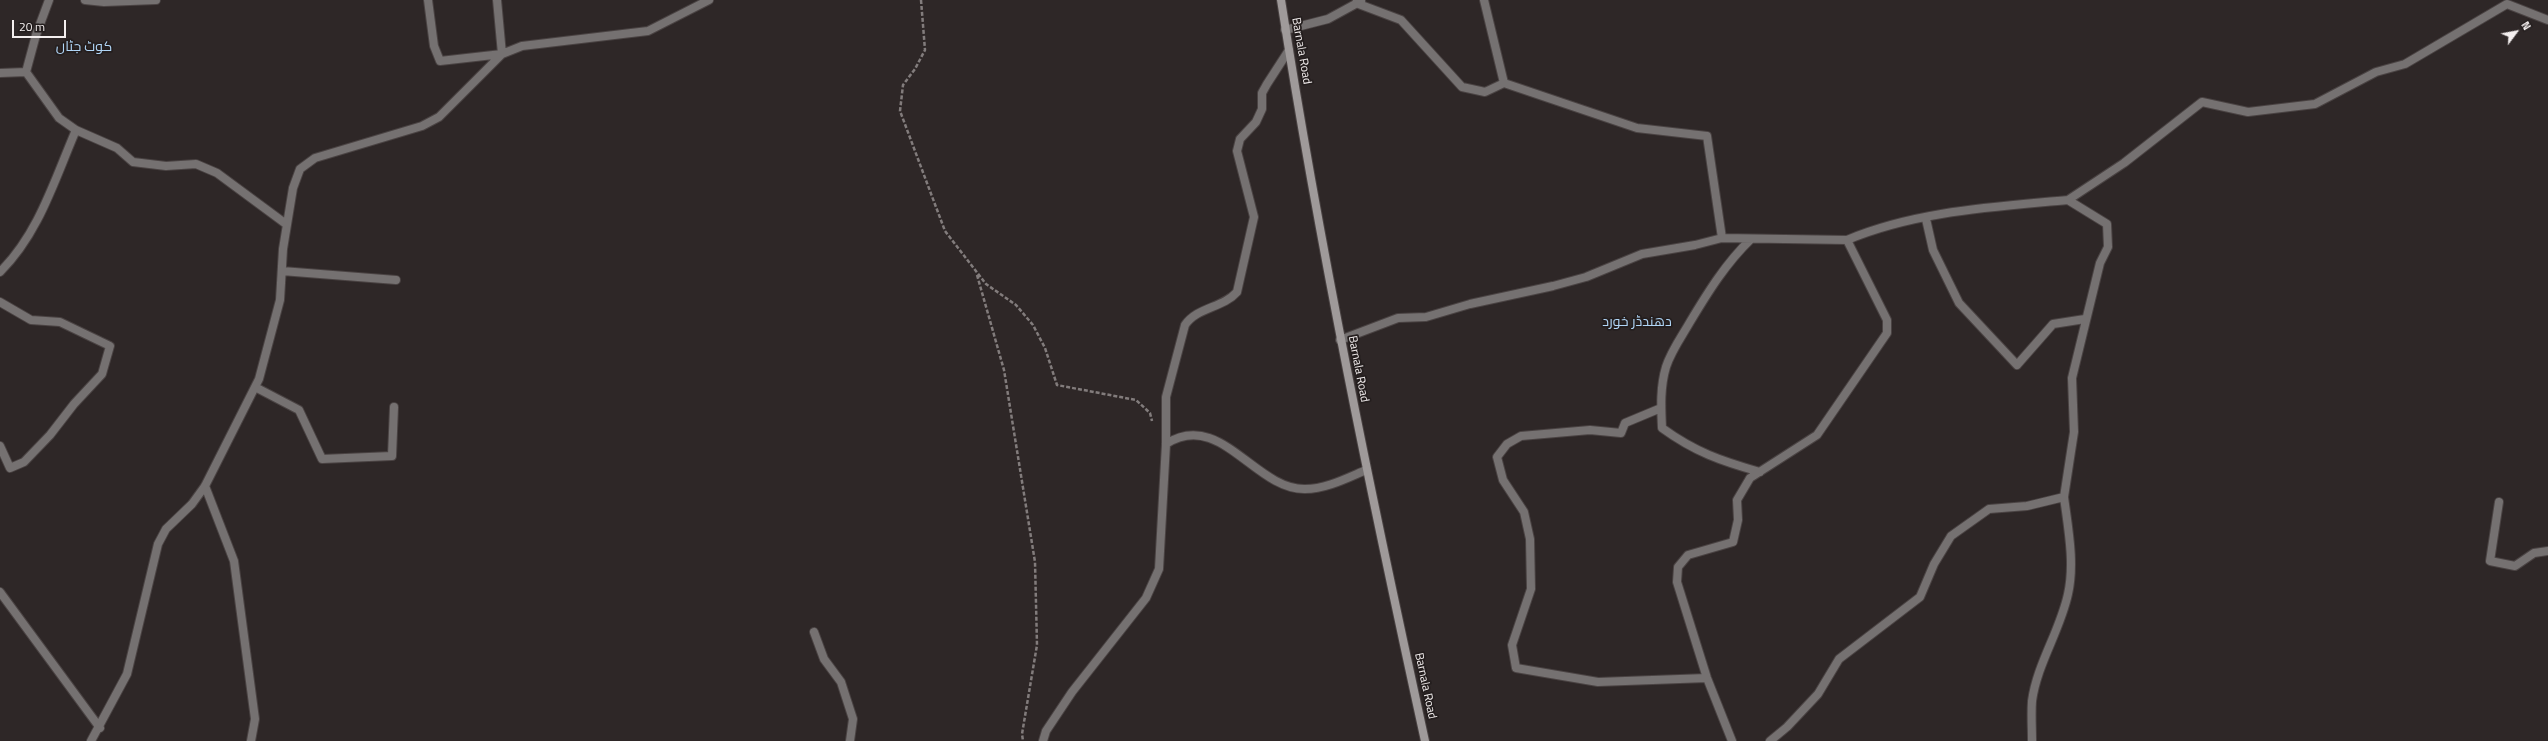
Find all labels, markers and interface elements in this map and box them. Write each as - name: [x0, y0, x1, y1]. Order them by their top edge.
- scale bar: [14, 12, 68, 38]
- north arrow: [2496, 12, 2536, 52]
- text: 20 m: [19, 17, 45, 36]
- street label: Barnala Road: [1288, 17, 1314, 85]
- text: N: [2517, 18, 2535, 33]
- district label: کوٹ جٹاں: [56, 40, 112, 56]
- district label: دھندڈر خورد: [1602, 315, 1672, 331]
- street label: Barnala Road: [1345, 335, 1371, 403]
- street label: Barnala Road: [1411, 652, 1439, 720]

